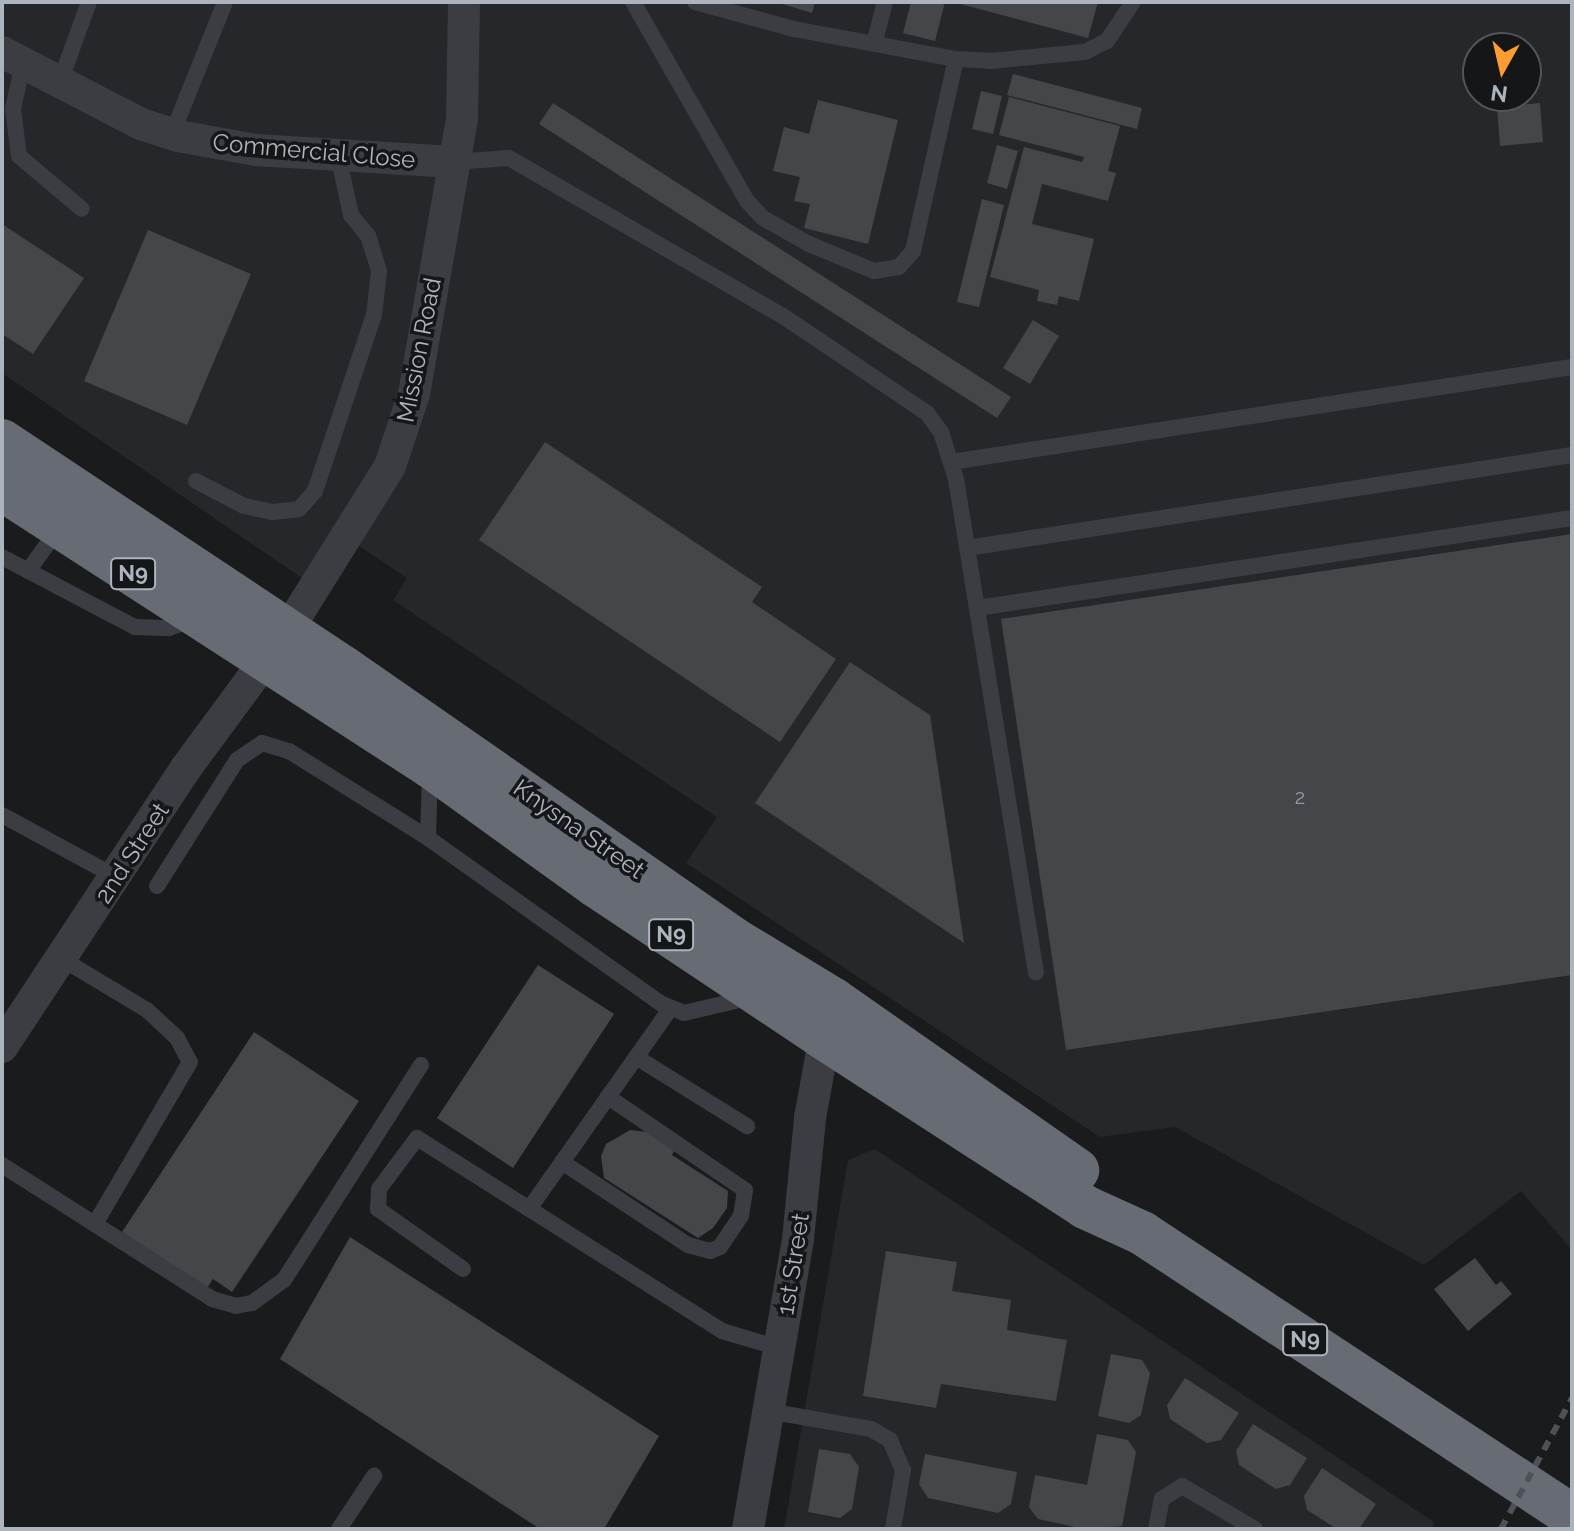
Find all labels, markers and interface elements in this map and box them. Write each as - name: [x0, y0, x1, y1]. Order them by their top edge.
- north arrow: [1462, 32, 1542, 112]
- text: N: [1489, 80, 1509, 108]
- street label: Commercial Close: [211, 128, 417, 174]
- street label: Mission Road: [391, 275, 447, 425]
- road number: N9: [109, 556, 157, 592]
- street label: Knysna Street: [508, 773, 650, 885]
- house number: 2: [1295, 785, 1305, 809]
- street label: 2nd Street: [89, 797, 175, 909]
- road number: N9: [647, 917, 695, 953]
- street label: 1st Street: [771, 1211, 815, 1317]
- road number: N9: [1281, 1322, 1329, 1358]

